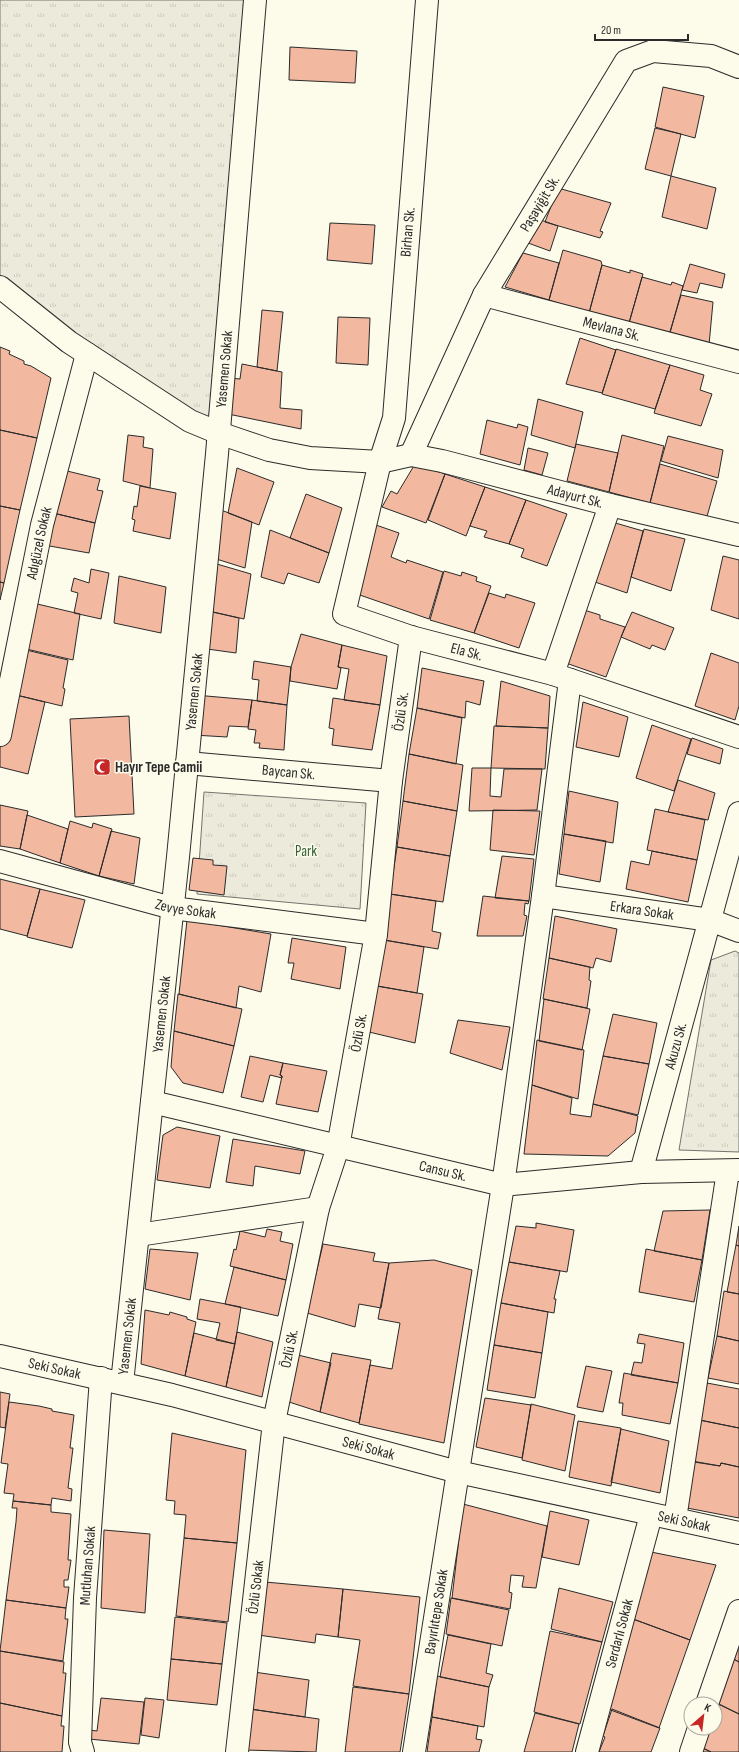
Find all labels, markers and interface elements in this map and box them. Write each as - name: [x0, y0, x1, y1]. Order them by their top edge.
- scale bar: [595, 16, 688, 42]
- text: 20 m: [601, 23, 621, 38]
- street label: Paşayiğit Sk.: [515, 172, 564, 235]
- street label: Birhan Sk.: [396, 206, 420, 258]
- street label: Mevlana Sk.: [581, 312, 643, 345]
- street label: Yasemen Sokak: [211, 330, 237, 408]
- street label: Adayurt Sk.: [545, 479, 605, 512]
- street label: Adıgüzel Sokak: [22, 504, 56, 582]
- street label: Ela Sk.: [449, 638, 485, 665]
- street label: Yasemen Sokak: [181, 652, 207, 731]
- street label: Özlü Sk.: [389, 691, 413, 732]
- mosque icon: Hayır Tepe Camii: [92, 757, 112, 777]
- place label: Hayır Tepe Camii: [115, 758, 202, 777]
- street label: Baycan Sk.: [261, 760, 316, 784]
- park label: Park: [295, 842, 317, 861]
- street label: Zevye Sokak: [153, 894, 218, 923]
- street label: Erkara Sokak: [609, 896, 675, 924]
- street label: Yasemen Sokak: [148, 974, 175, 1053]
- street label: Özlü Sk.: [346, 1011, 371, 1054]
- street label: Akuzu Sk.: [660, 1020, 691, 1072]
- street label: Cansu Sk.: [417, 1156, 469, 1186]
- street label: Yasemen Sokak: [113, 1297, 141, 1376]
- street label: Özlü Sk.: [276, 1327, 302, 1370]
- street label: Seki Sokak: [27, 1353, 83, 1384]
- street label: Seki Sokak: [340, 1432, 397, 1464]
- street label: Seki Sokak: [656, 1506, 712, 1536]
- street label: Mutluhan Sokak: [75, 1525, 100, 1606]
- street label: Özlü Sokak: [243, 1559, 268, 1615]
- street label: Bayırlıtepe Sokak: [420, 1568, 452, 1656]
- street label: Serdarlı Sokak: [601, 1596, 638, 1670]
- north arrow: [683, 1696, 723, 1736]
- text: K: [702, 1701, 713, 1715]

